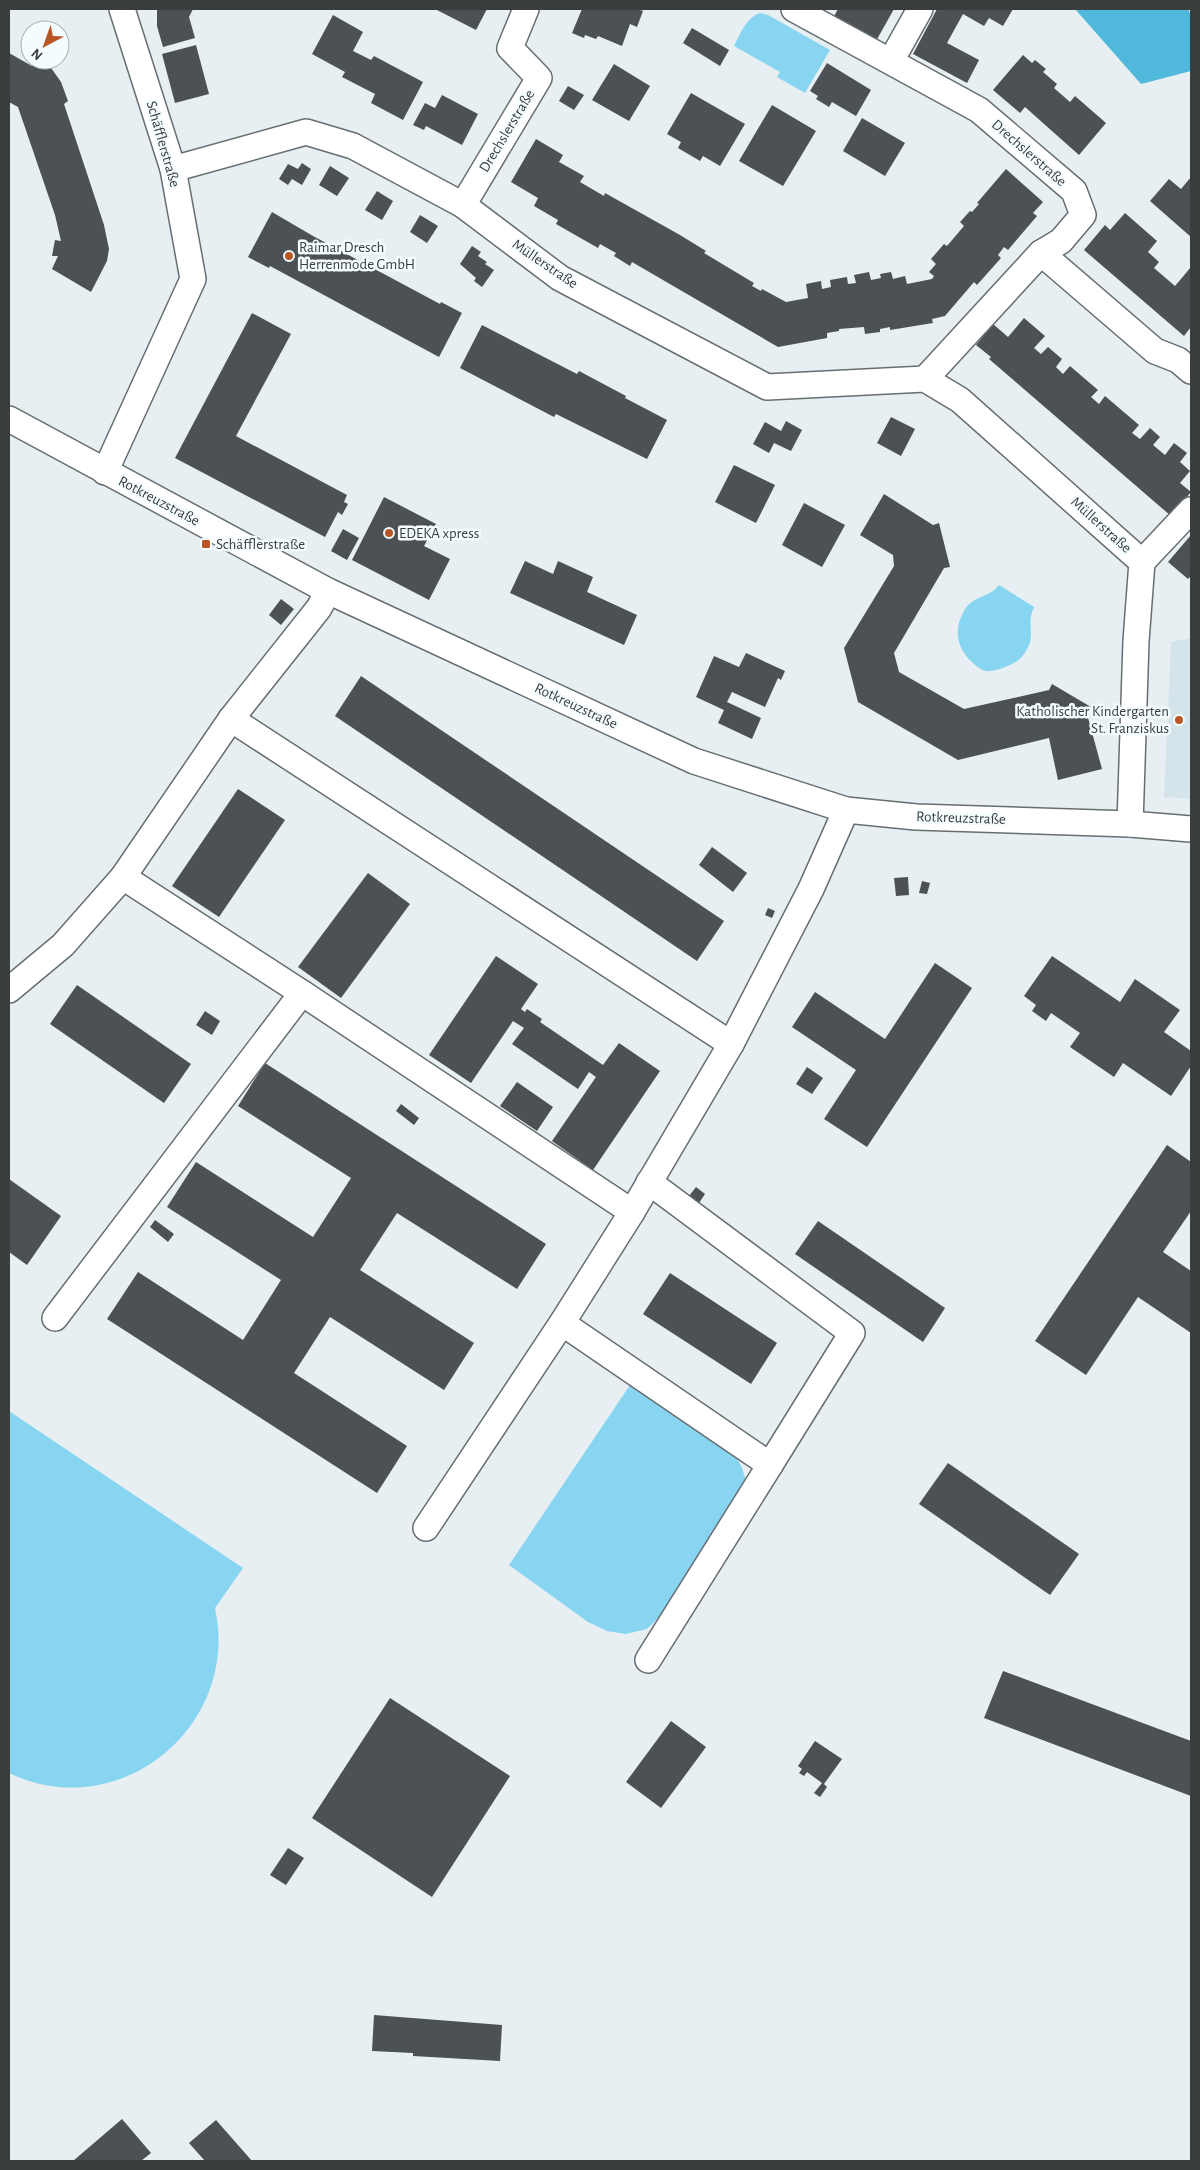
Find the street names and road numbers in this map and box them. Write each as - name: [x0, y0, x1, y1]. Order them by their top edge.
- street label: Drechslerstraße: [477, 87, 537, 175]
- street label: Schäfflerstraße: [144, 99, 183, 189]
- street label: Drechslerstraße: [989, 117, 1069, 189]
- street label: Müllerstraße: [509, 237, 581, 291]
- street label: Rotkreuzstraße: [116, 473, 202, 529]
- street label: Müllerstraße: [1068, 494, 1134, 556]
- street label: Rotkreuzstraße: [532, 680, 620, 732]
- street label: Rotkreuzstraße: [916, 809, 1006, 827]

